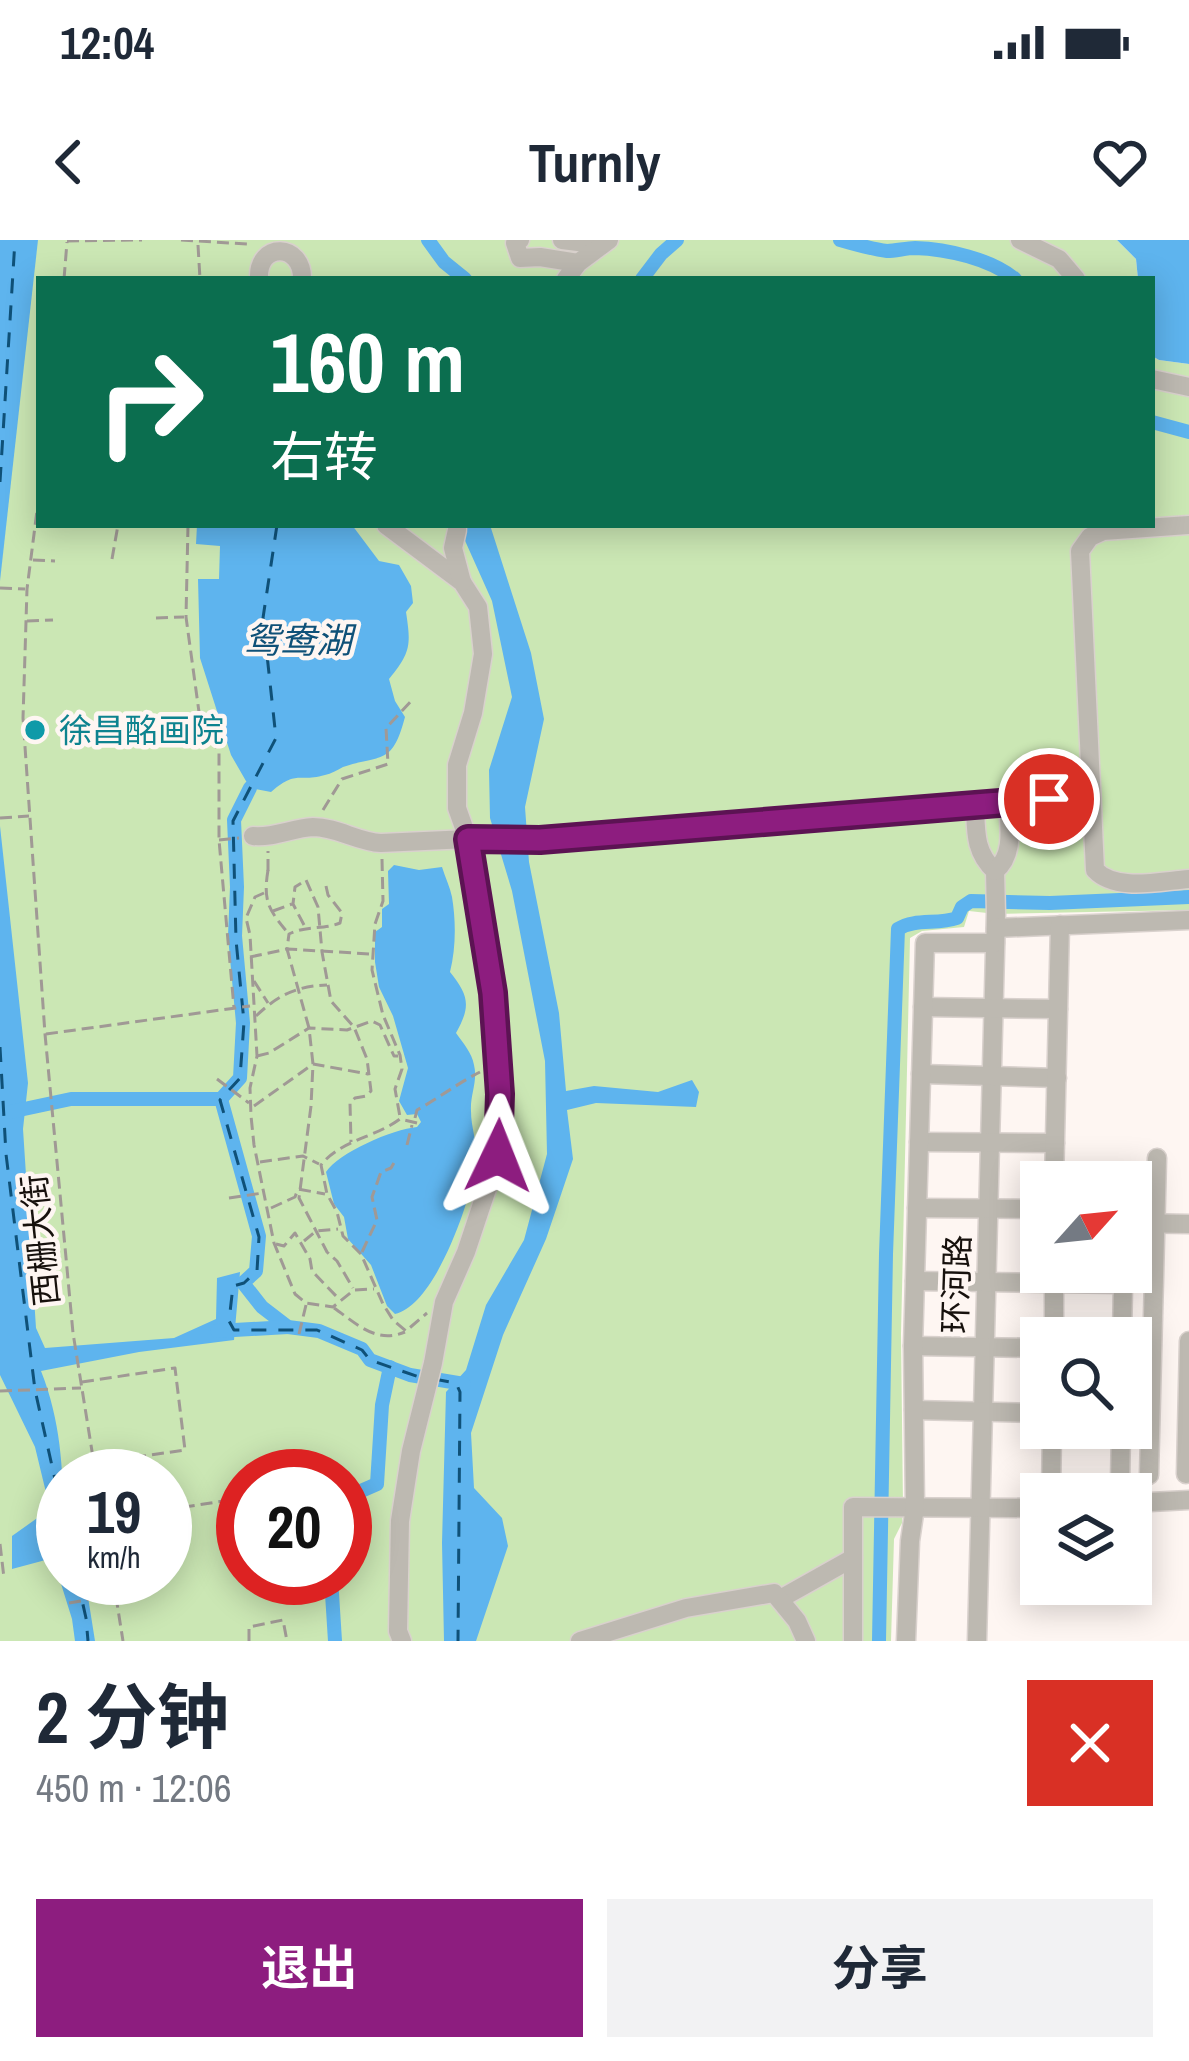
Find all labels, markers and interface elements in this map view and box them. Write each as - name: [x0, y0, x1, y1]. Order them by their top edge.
- text: 12:04: [60, 12, 154, 73]
- text: Turnly: [528, 126, 661, 199]
- icon: back: [36, 129, 102, 195]
- icon: heart: [1087, 129, 1153, 195]
- text: 160 m: [270, 305, 465, 418]
- icon: right: [72, 324, 228, 480]
- text: 右转: [270, 420, 378, 493]
- water label: 鸳鸯湖: [244, 616, 357, 664]
- place label: 徐昌酩画院: [59, 708, 224, 752]
- marker: 徐昌酩画院: [22, 717, 48, 743]
- pin: [998, 748, 1100, 850]
- icon: arrive: [1016, 766, 1082, 832]
- position arrow: [435, 1093, 561, 1219]
- north arrow: [1020, 1161, 1152, 1293]
- map controls: [1020, 1161, 1152, 1605]
- street label: 西栅大街: [11, 1172, 69, 1308]
- street label: 环河路: [932, 1234, 980, 1334]
- button: search: [1020, 1317, 1152, 1449]
- speed limit sign: 20: [216, 1449, 372, 1605]
- text: 19: [87, 1471, 141, 1552]
- button: layers: [1020, 1473, 1152, 1605]
- text: km/h: [87, 1537, 141, 1577]
- text: 2 分钟: [36, 1668, 229, 1765]
- button: close: [1027, 1680, 1153, 1806]
- text: 450 m · 12:06: [36, 1762, 232, 1814]
- button: 退出: [36, 1899, 583, 2037]
- button: 分享: [607, 1899, 1153, 2037]

